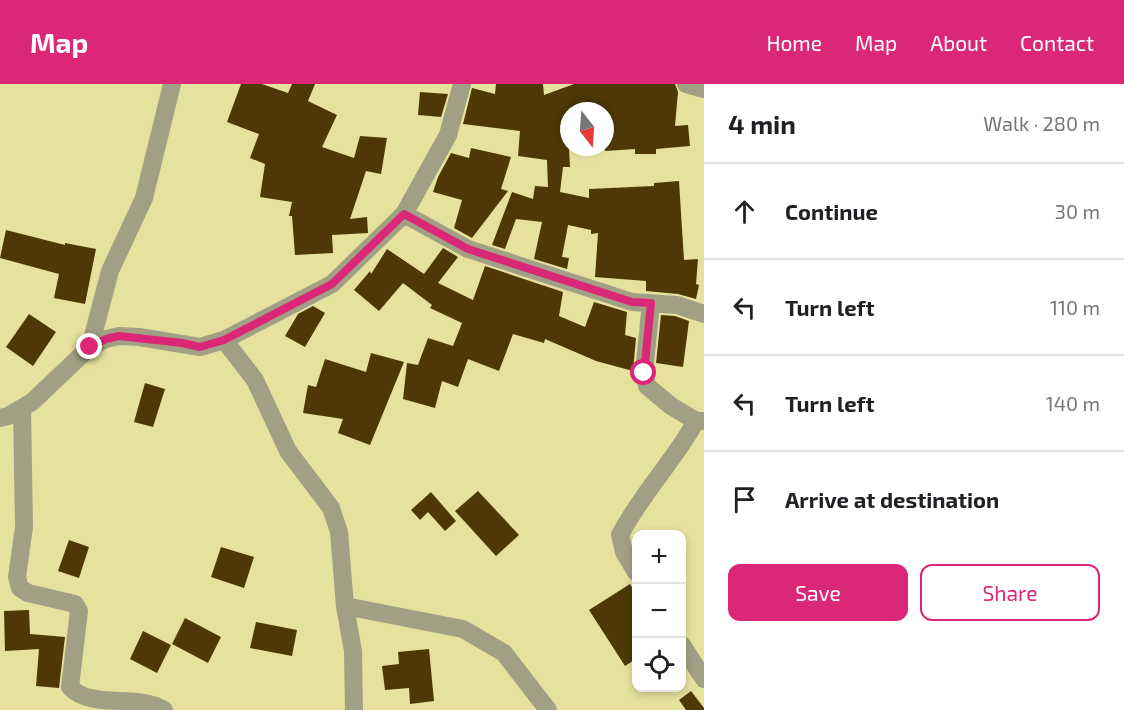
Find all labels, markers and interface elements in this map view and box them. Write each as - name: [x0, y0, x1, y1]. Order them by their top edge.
- text: Map: [30, 25, 88, 59]
- text: Home: [766, 30, 822, 55]
- text: Map: [855, 30, 897, 55]
- text: About: [930, 30, 987, 55]
- text: Contact: [1020, 30, 1094, 55]
- north arrow: [560, 102, 614, 156]
- text: 4 min: [728, 108, 796, 139]
- text: Walk · 280 m: [983, 111, 1100, 135]
- icon: ahead: [728, 195, 761, 228]
- text: Continue: [785, 198, 878, 224]
- text: 30 m: [1055, 199, 1100, 223]
- icon: left: [728, 291, 761, 324]
- text: Turn left: [785, 294, 874, 320]
- text: 110 m: [1050, 295, 1100, 319]
- route end: [76, 333, 102, 359]
- route start: [630, 359, 656, 385]
- icon: left: [728, 387, 761, 420]
- text: Turn left: [785, 390, 874, 416]
- text: 140 m: [1046, 391, 1100, 415]
- icon: arrive: [728, 483, 761, 516]
- text: Arrive at destination: [785, 486, 999, 512]
- map controls: [632, 530, 686, 692]
- button: +: [632, 530, 686, 584]
- button: Save: [728, 564, 908, 621]
- button: Share: [920, 564, 1100, 621]
- button: −: [632, 584, 686, 638]
- button: locate: [632, 638, 686, 692]

